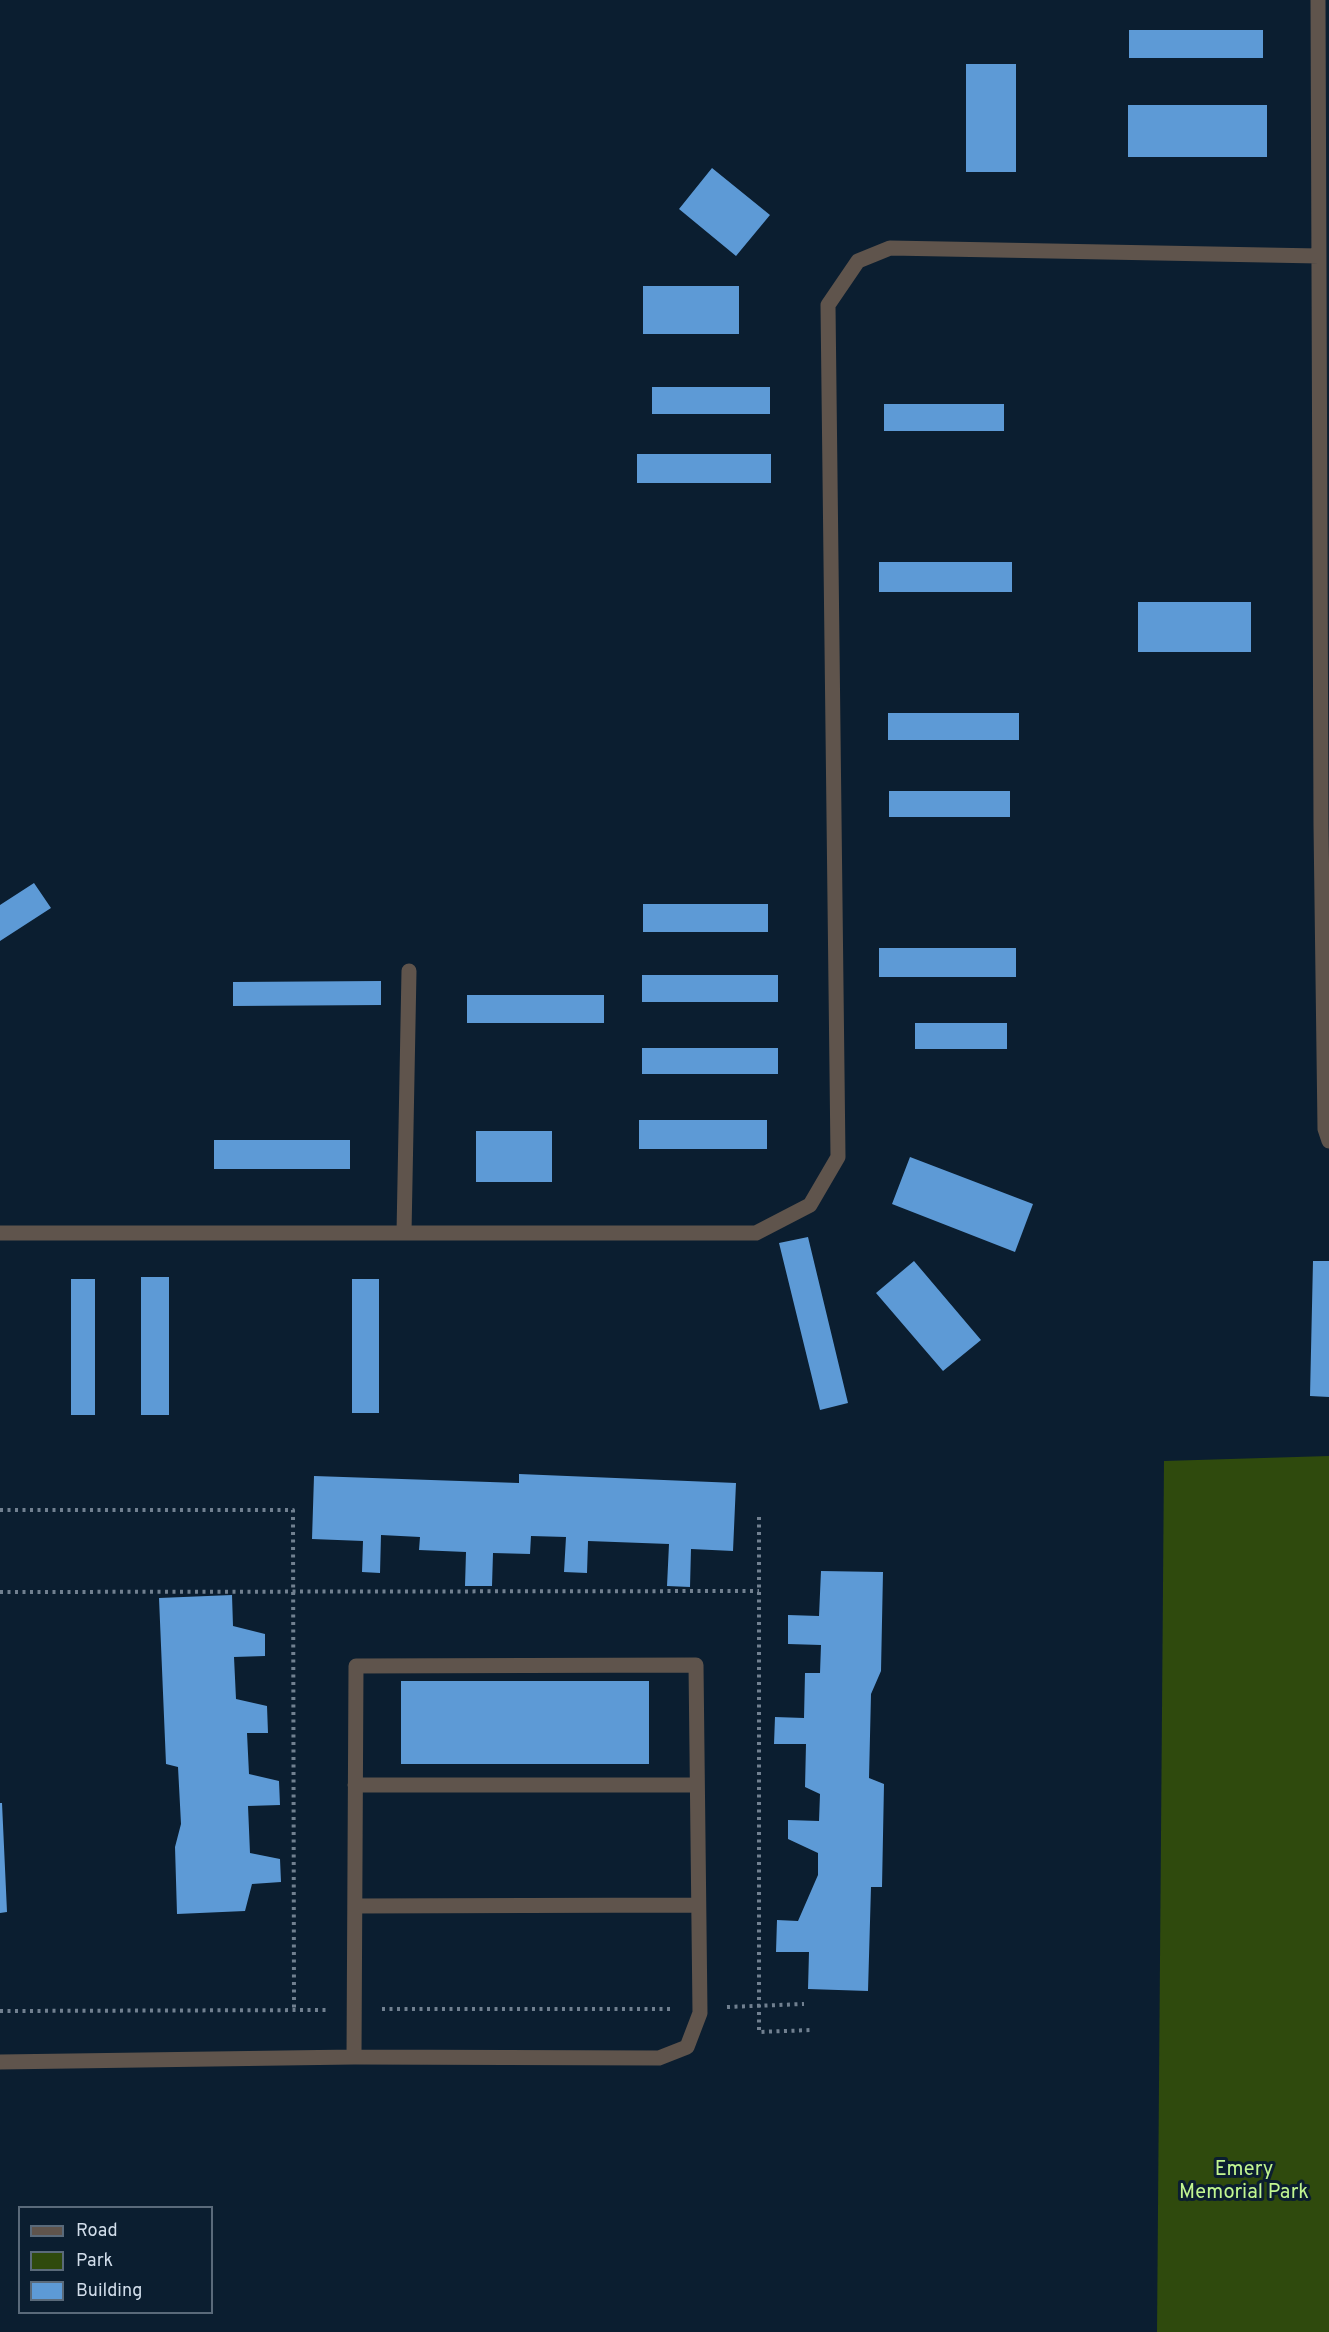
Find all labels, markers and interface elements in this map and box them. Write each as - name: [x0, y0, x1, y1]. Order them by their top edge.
- park label: Emery Memorial Park: [1179, 2159, 1309, 2206]
- legend: [18, 2206, 213, 2314]
- text: Road: [76, 2220, 118, 2243]
- text: Park: [76, 2250, 113, 2273]
- text: Building: [76, 2280, 142, 2303]

